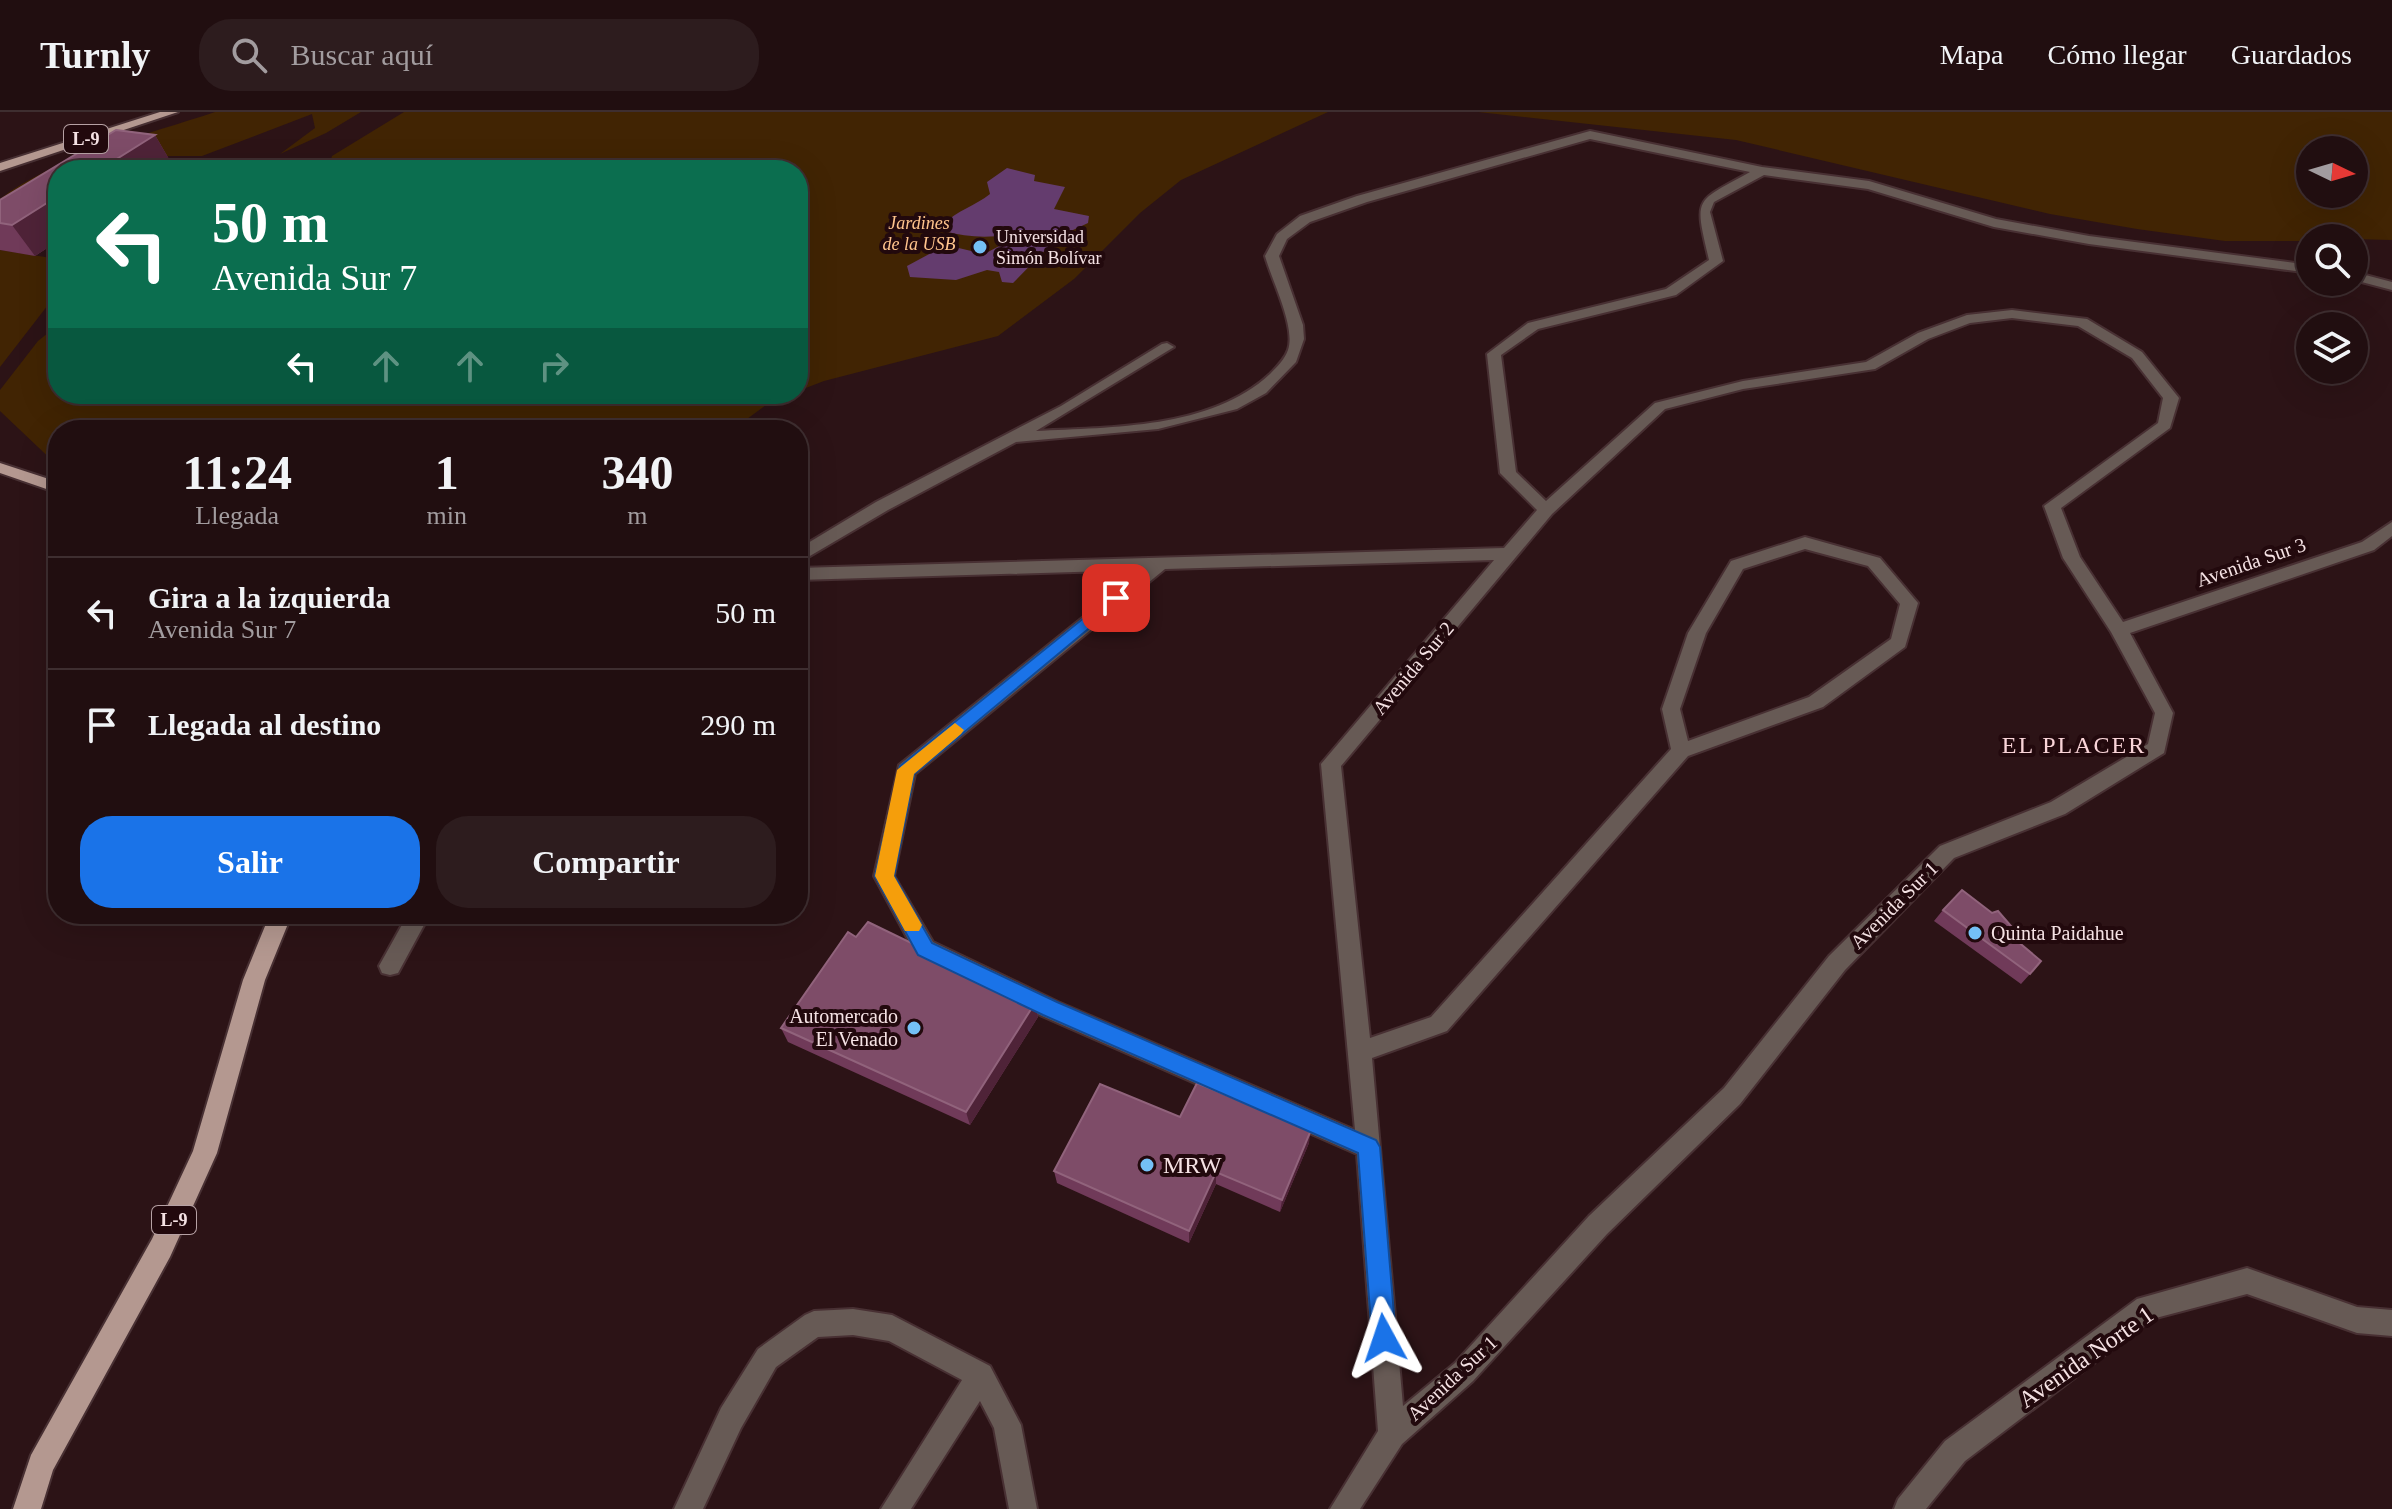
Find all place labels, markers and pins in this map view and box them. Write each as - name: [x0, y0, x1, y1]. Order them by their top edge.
- place label: Universidad Simón Bolívar: [996, 227, 1102, 268]
- marker: Universidad Simón Bolívar: [971, 238, 989, 256]
- pin: [1082, 564, 1150, 632]
- place label: Quinta Paidahue: [1991, 922, 2124, 944]
- marker: Quinta Paidahue: [1966, 924, 1984, 942]
- place label: Automercado El Venado: [789, 1005, 898, 1050]
- marker: Automercado El Venado: [905, 1019, 923, 1037]
- place label: MRW: [1163, 1152, 1222, 1178]
- marker: MRW: [1138, 1156, 1156, 1174]

